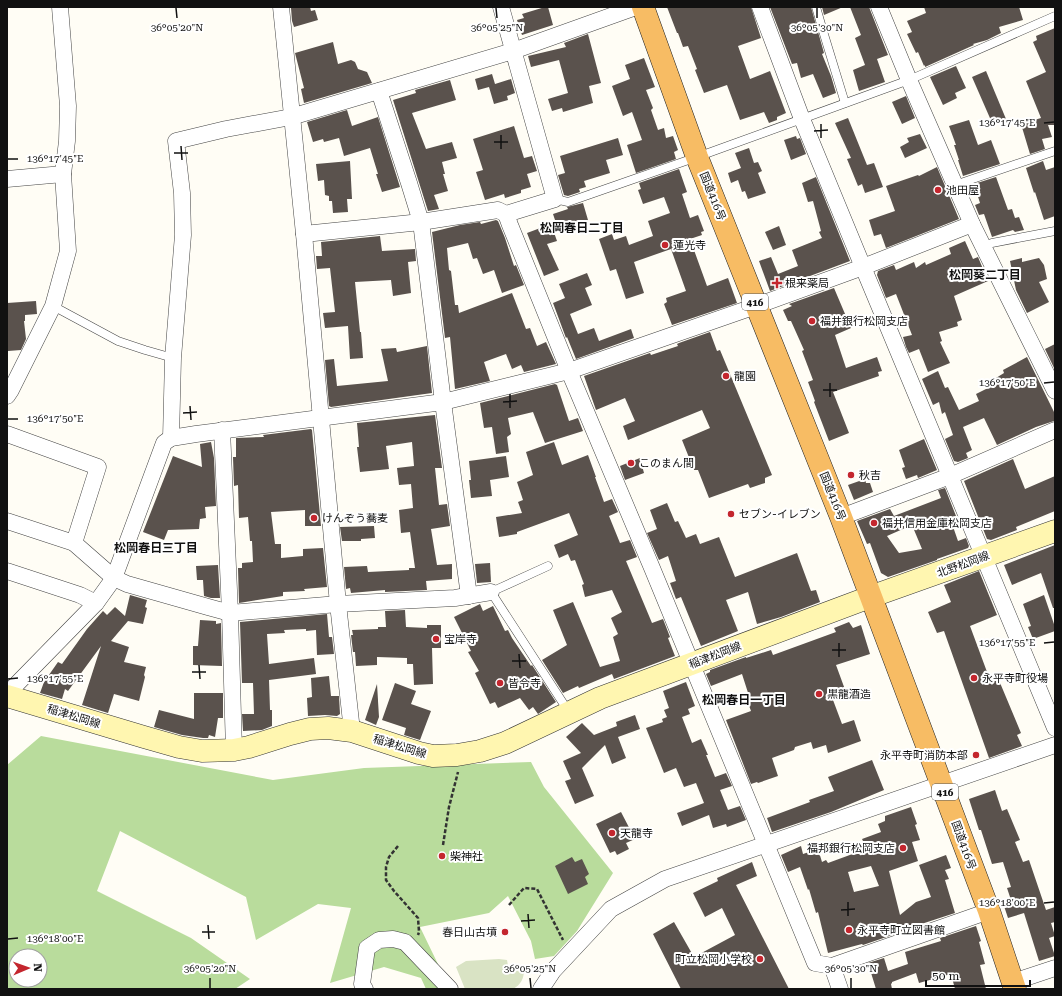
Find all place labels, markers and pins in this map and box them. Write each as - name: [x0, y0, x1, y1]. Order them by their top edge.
- place label: 池田屋: [946, 184, 979, 197]
- marker: 池田屋: [933, 185, 943, 195]
- place label: 蓮光寺: [673, 239, 706, 252]
- marker: 蓮光寺: [660, 240, 670, 250]
- place label: 根来薬局: [785, 277, 829, 290]
- marker: 根来薬局: [772, 278, 782, 288]
- place label: 福井銀行松岡支店: [820, 315, 908, 328]
- marker: 福井銀行松岡支店: [807, 316, 817, 326]
- place label: 龍園: [734, 370, 756, 383]
- marker: 龍園: [721, 371, 731, 381]
- place label: このまん間: [639, 457, 694, 470]
- marker: このまん間: [626, 458, 636, 468]
- place label: 秋吉: [859, 469, 881, 482]
- marker: 秋吉: [846, 470, 856, 480]
- place label: セブン-イレブン: [739, 508, 821, 521]
- marker: セブン-イレブン: [726, 509, 736, 519]
- place label: けんぞう蕎麦: [322, 512, 388, 525]
- marker: けんぞう蕎麦: [309, 513, 319, 523]
- place label: 福井信用金庫松岡支店: [882, 517, 992, 530]
- marker: 福井信用金庫松岡支店: [869, 518, 879, 528]
- place label: 宝岸寺: [444, 633, 477, 646]
- marker: 宝岸寺: [431, 634, 441, 644]
- place label: 永平寺町役場: [982, 672, 1048, 685]
- marker: 永平寺町役場: [969, 673, 979, 683]
- place label: 皆令寺: [508, 677, 541, 690]
- marker: 皆令寺: [495, 678, 505, 688]
- place label: 黒龍酒造: [827, 688, 871, 701]
- marker: 黒龍酒造: [814, 689, 824, 699]
- place label: 永平寺町消防本部: [880, 749, 968, 762]
- marker: 永平寺町消防本部: [971, 750, 981, 760]
- place label: 天龍寺: [620, 827, 653, 840]
- marker: 天龍寺: [607, 828, 617, 838]
- place label: 福邦銀行松岡支店: [807, 842, 895, 855]
- marker: 福邦銀行松岡支店: [898, 843, 908, 853]
- place label: 柴神社: [450, 850, 483, 863]
- marker: 柴神社: [437, 851, 447, 861]
- place label: 永平寺町立図書館: [857, 924, 945, 937]
- marker: 永平寺町立図書館: [844, 925, 854, 935]
- place label: 春日山古墳: [442, 926, 497, 939]
- marker: 春日山古墳: [500, 927, 510, 937]
- place label: 町立松岡小学校: [675, 953, 752, 966]
- marker: 町立松岡小学校: [755, 954, 765, 964]

